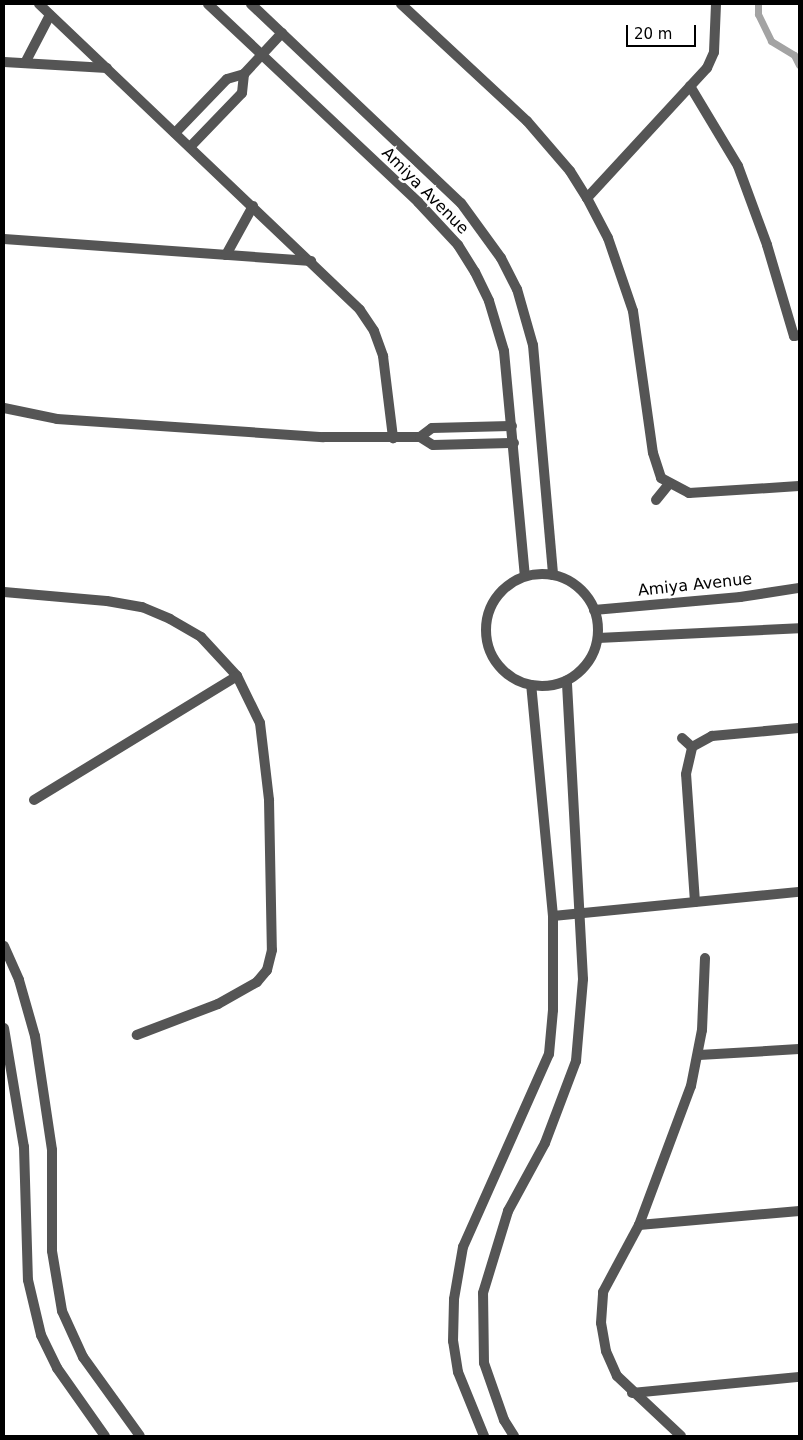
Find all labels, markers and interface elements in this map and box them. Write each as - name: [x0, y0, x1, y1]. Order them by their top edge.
- scale bar: [628, 15, 698, 47]
- text: 20 m: [634, 25, 672, 43]
- street label: Amiya Avenue: [378, 144, 472, 238]
- street label: Amiya Avenue: [637, 569, 753, 601]

